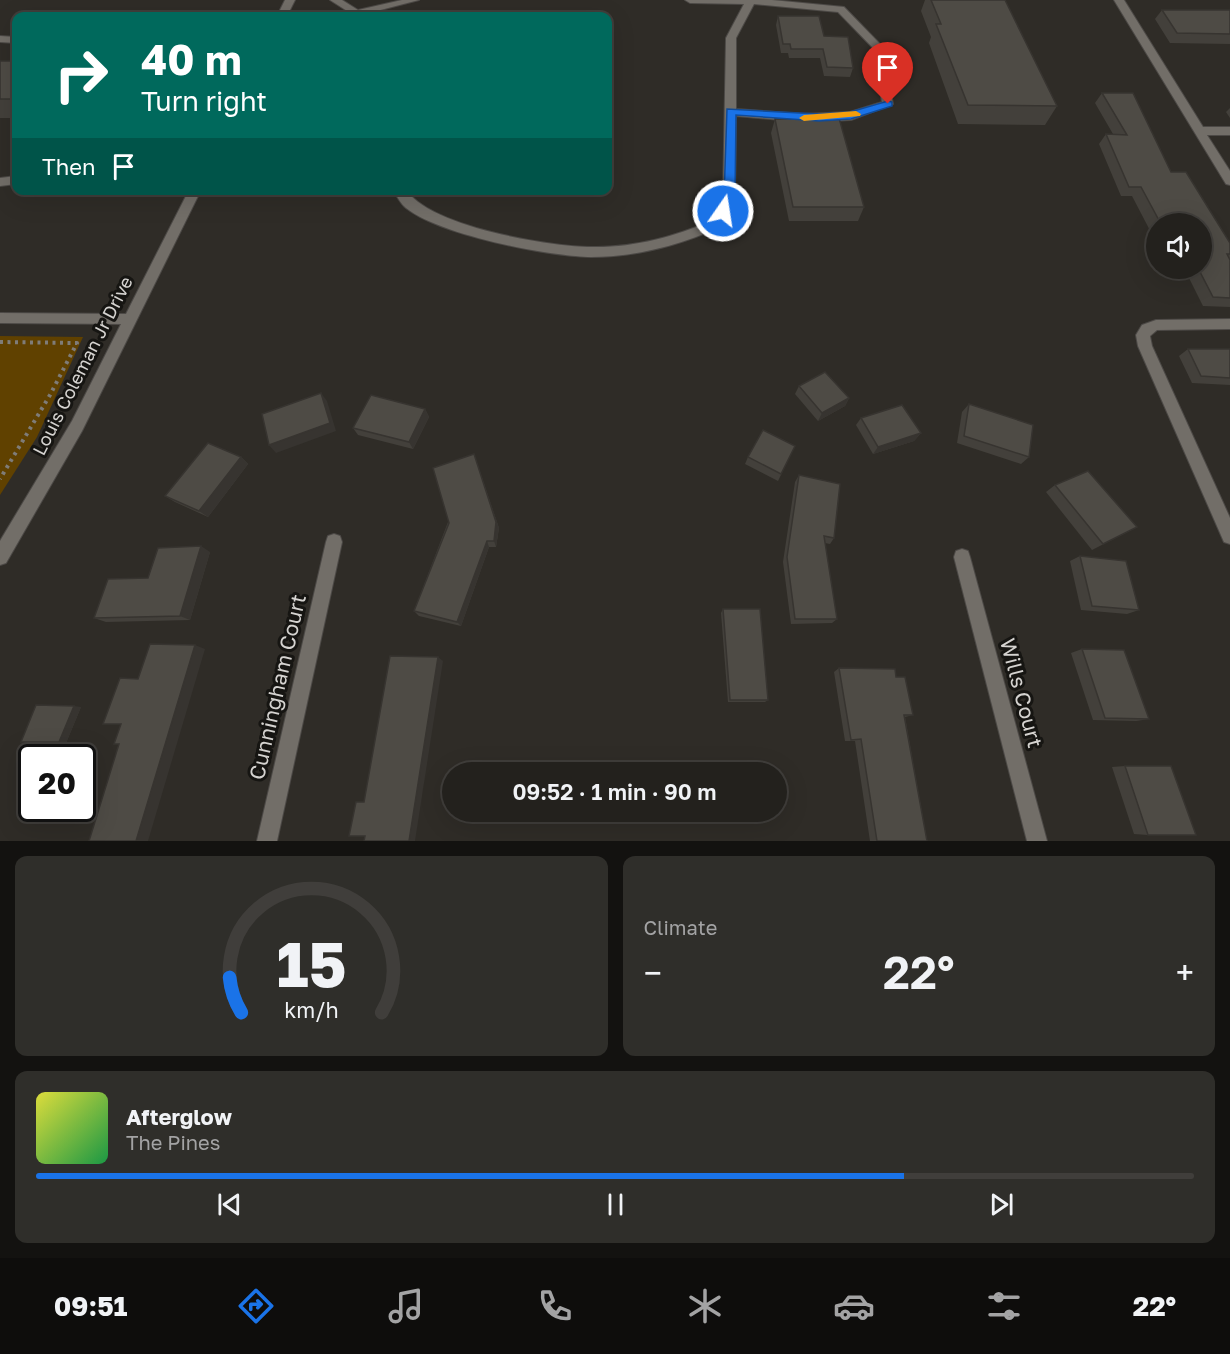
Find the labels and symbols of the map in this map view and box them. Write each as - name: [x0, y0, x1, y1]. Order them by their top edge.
- pin: [862, 42, 913, 104]
- position arrow: [691, 179, 755, 243]
- street label: Louis Coleman Jr Drive: [27, 273, 137, 459]
- street label: Cunningham Court: [243, 592, 311, 782]
- street label: Wills Court: [995, 635, 1049, 750]
- speed limit sign: 20: [18, 744, 96, 822]

